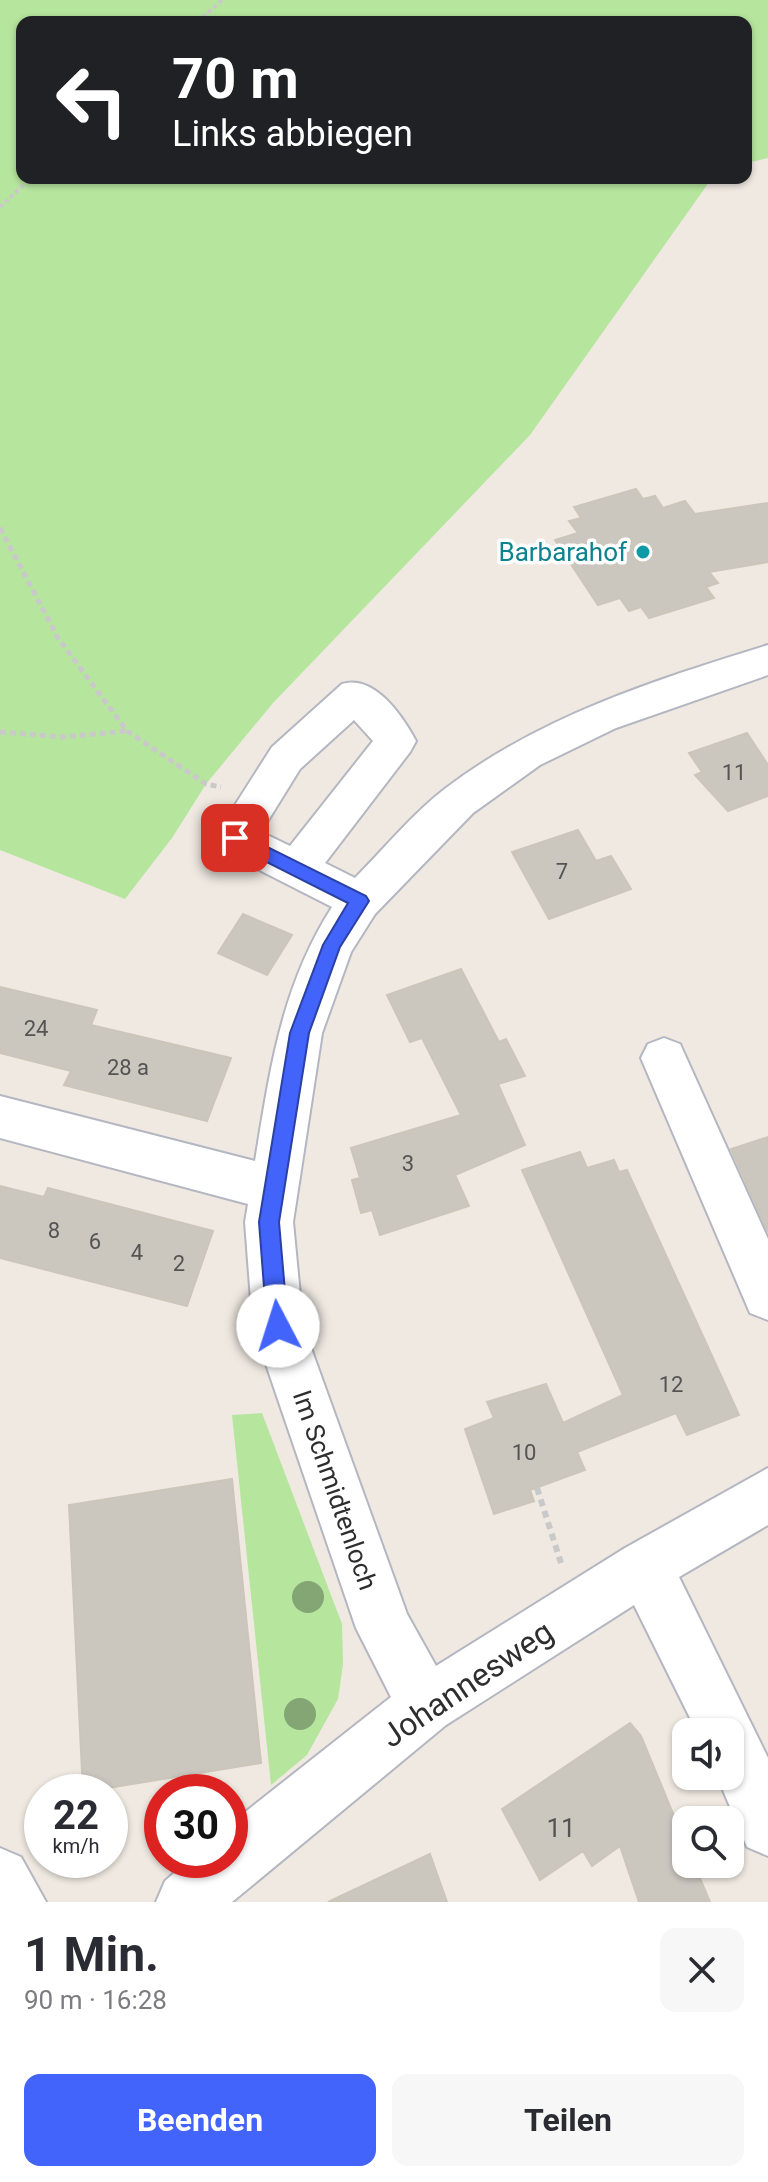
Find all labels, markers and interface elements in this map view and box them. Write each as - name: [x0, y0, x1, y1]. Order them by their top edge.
- text: 70 m: [172, 46, 299, 112]
- icon: left: [40, 48, 144, 152]
- text: Links abbiegen: [172, 113, 413, 155]
- place label: Barbarahof: [498, 537, 628, 567]
- marker: Barbarahof: [634, 543, 652, 561]
- house number: 11: [722, 760, 746, 785]
- pin: [201, 804, 269, 872]
- icon: arrive: [213, 816, 257, 860]
- house number: 7: [556, 859, 568, 884]
- house number: 24: [24, 1016, 48, 1041]
- house number: 28 a: [107, 1055, 149, 1080]
- house number: 3: [402, 1151, 414, 1176]
- house number: 8: [48, 1218, 60, 1243]
- house number: 6: [89, 1229, 101, 1254]
- house number: 4: [131, 1240, 143, 1265]
- house number: 2: [173, 1251, 185, 1276]
- position arrow: [236, 1284, 320, 1368]
- house number: 12: [659, 1372, 683, 1397]
- street label: Im Schmidtenloch: [287, 1386, 383, 1594]
- house number: 10: [512, 1440, 536, 1465]
- street label: Johannesweg: [374, 1613, 560, 1755]
- map controls: [672, 1718, 744, 1878]
- button: sound: [672, 1718, 744, 1790]
- speed limit sign: 30: [144, 1774, 248, 1878]
- text: 22: [53, 1792, 99, 1839]
- button: search: [672, 1806, 744, 1878]
- house number: 11: [546, 1813, 576, 1843]
- text: km/h: [53, 1834, 99, 1858]
- text: 1 Min.: [24, 1926, 159, 1983]
- button: close: [660, 1928, 744, 2012]
- text: 90 m · 16:28: [24, 1985, 167, 2015]
- button: Beenden: [24, 2074, 376, 2166]
- button: Teilen: [392, 2074, 744, 2166]

